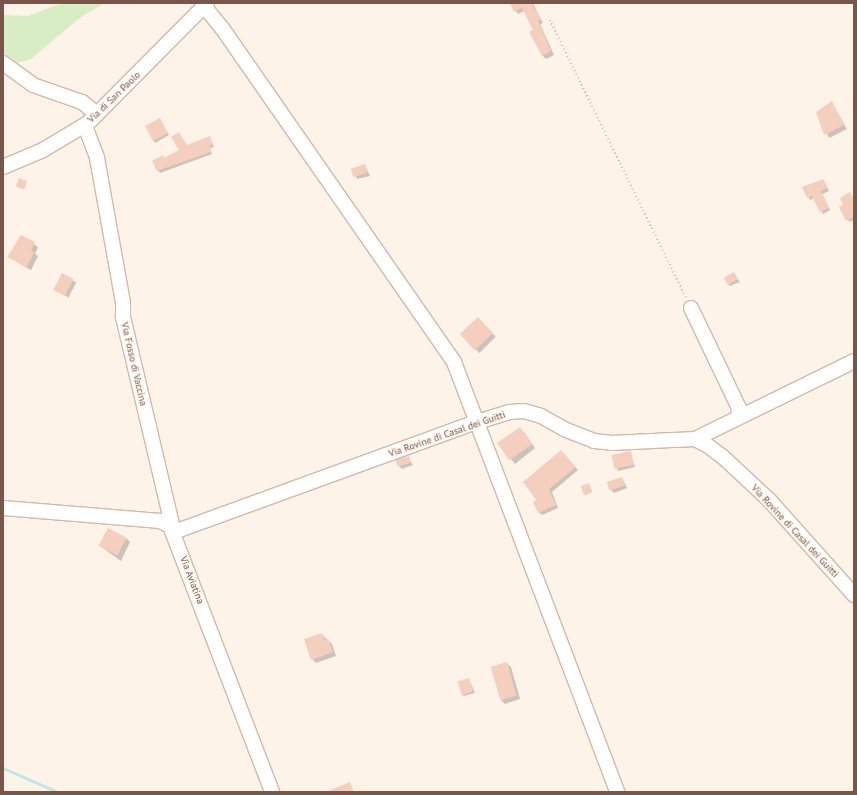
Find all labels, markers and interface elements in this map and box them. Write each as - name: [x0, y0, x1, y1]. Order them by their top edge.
- street label: Via di San Paolo: [85, 69, 143, 125]
- street label: Via Fosso di Vaccina: [119, 321, 149, 407]
- street label: Via Rovine di Casal dei Guitti: [387, 408, 507, 460]
- street label: Via Rovine di Casal dei Guitti: [749, 482, 841, 580]
- street label: Via Aviatina: [177, 554, 207, 606]

